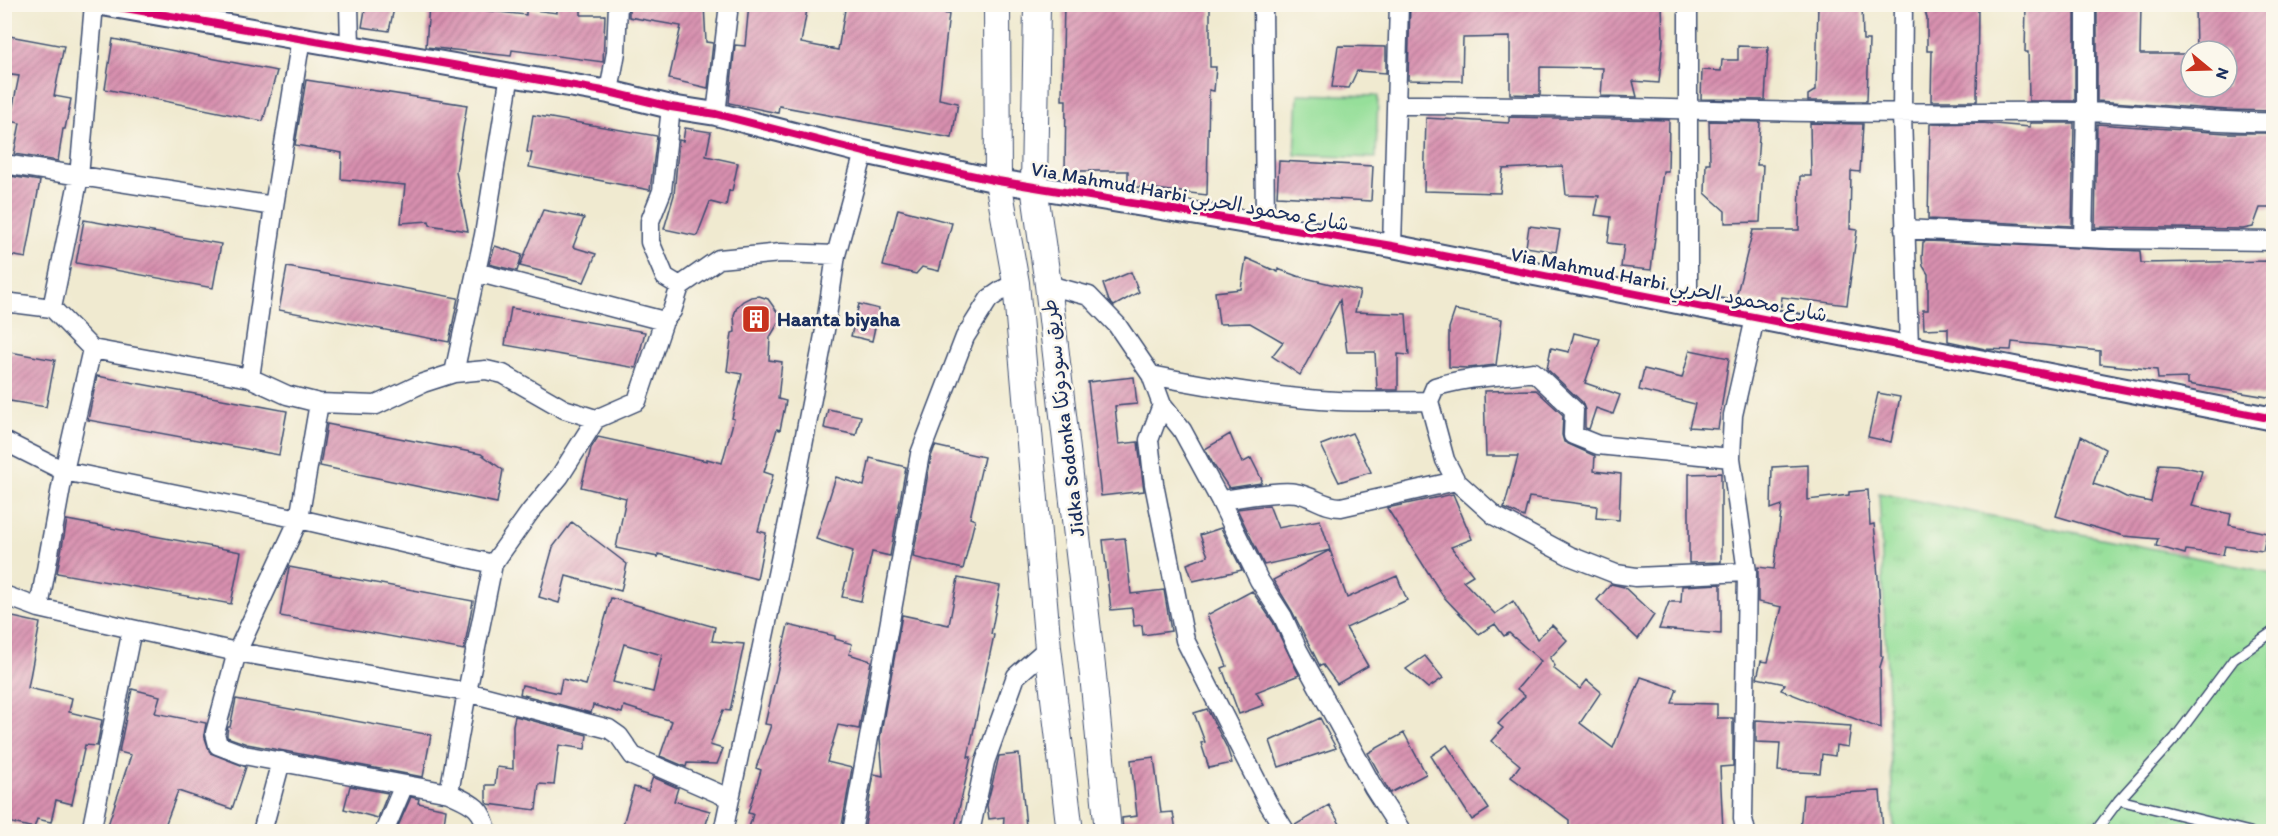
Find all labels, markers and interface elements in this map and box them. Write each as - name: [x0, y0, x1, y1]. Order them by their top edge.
- north arrow: [2179, 39, 2239, 99]
- text: N: [2212, 66, 2233, 82]
- street label: Via Mahmud Harbi شارع محمود الحربي: [1028, 156, 1351, 242]
- street label: Via Mahmud Harbi شارع محمود الحربي: [1507, 241, 1829, 332]
- street label: Jidka Sodonka طريق سودونكا: [1036, 298, 1090, 538]
- building icon: Haanta biyaha: [740, 303, 772, 335]
- place label: Haanta biyaha: [777, 307, 901, 332]

